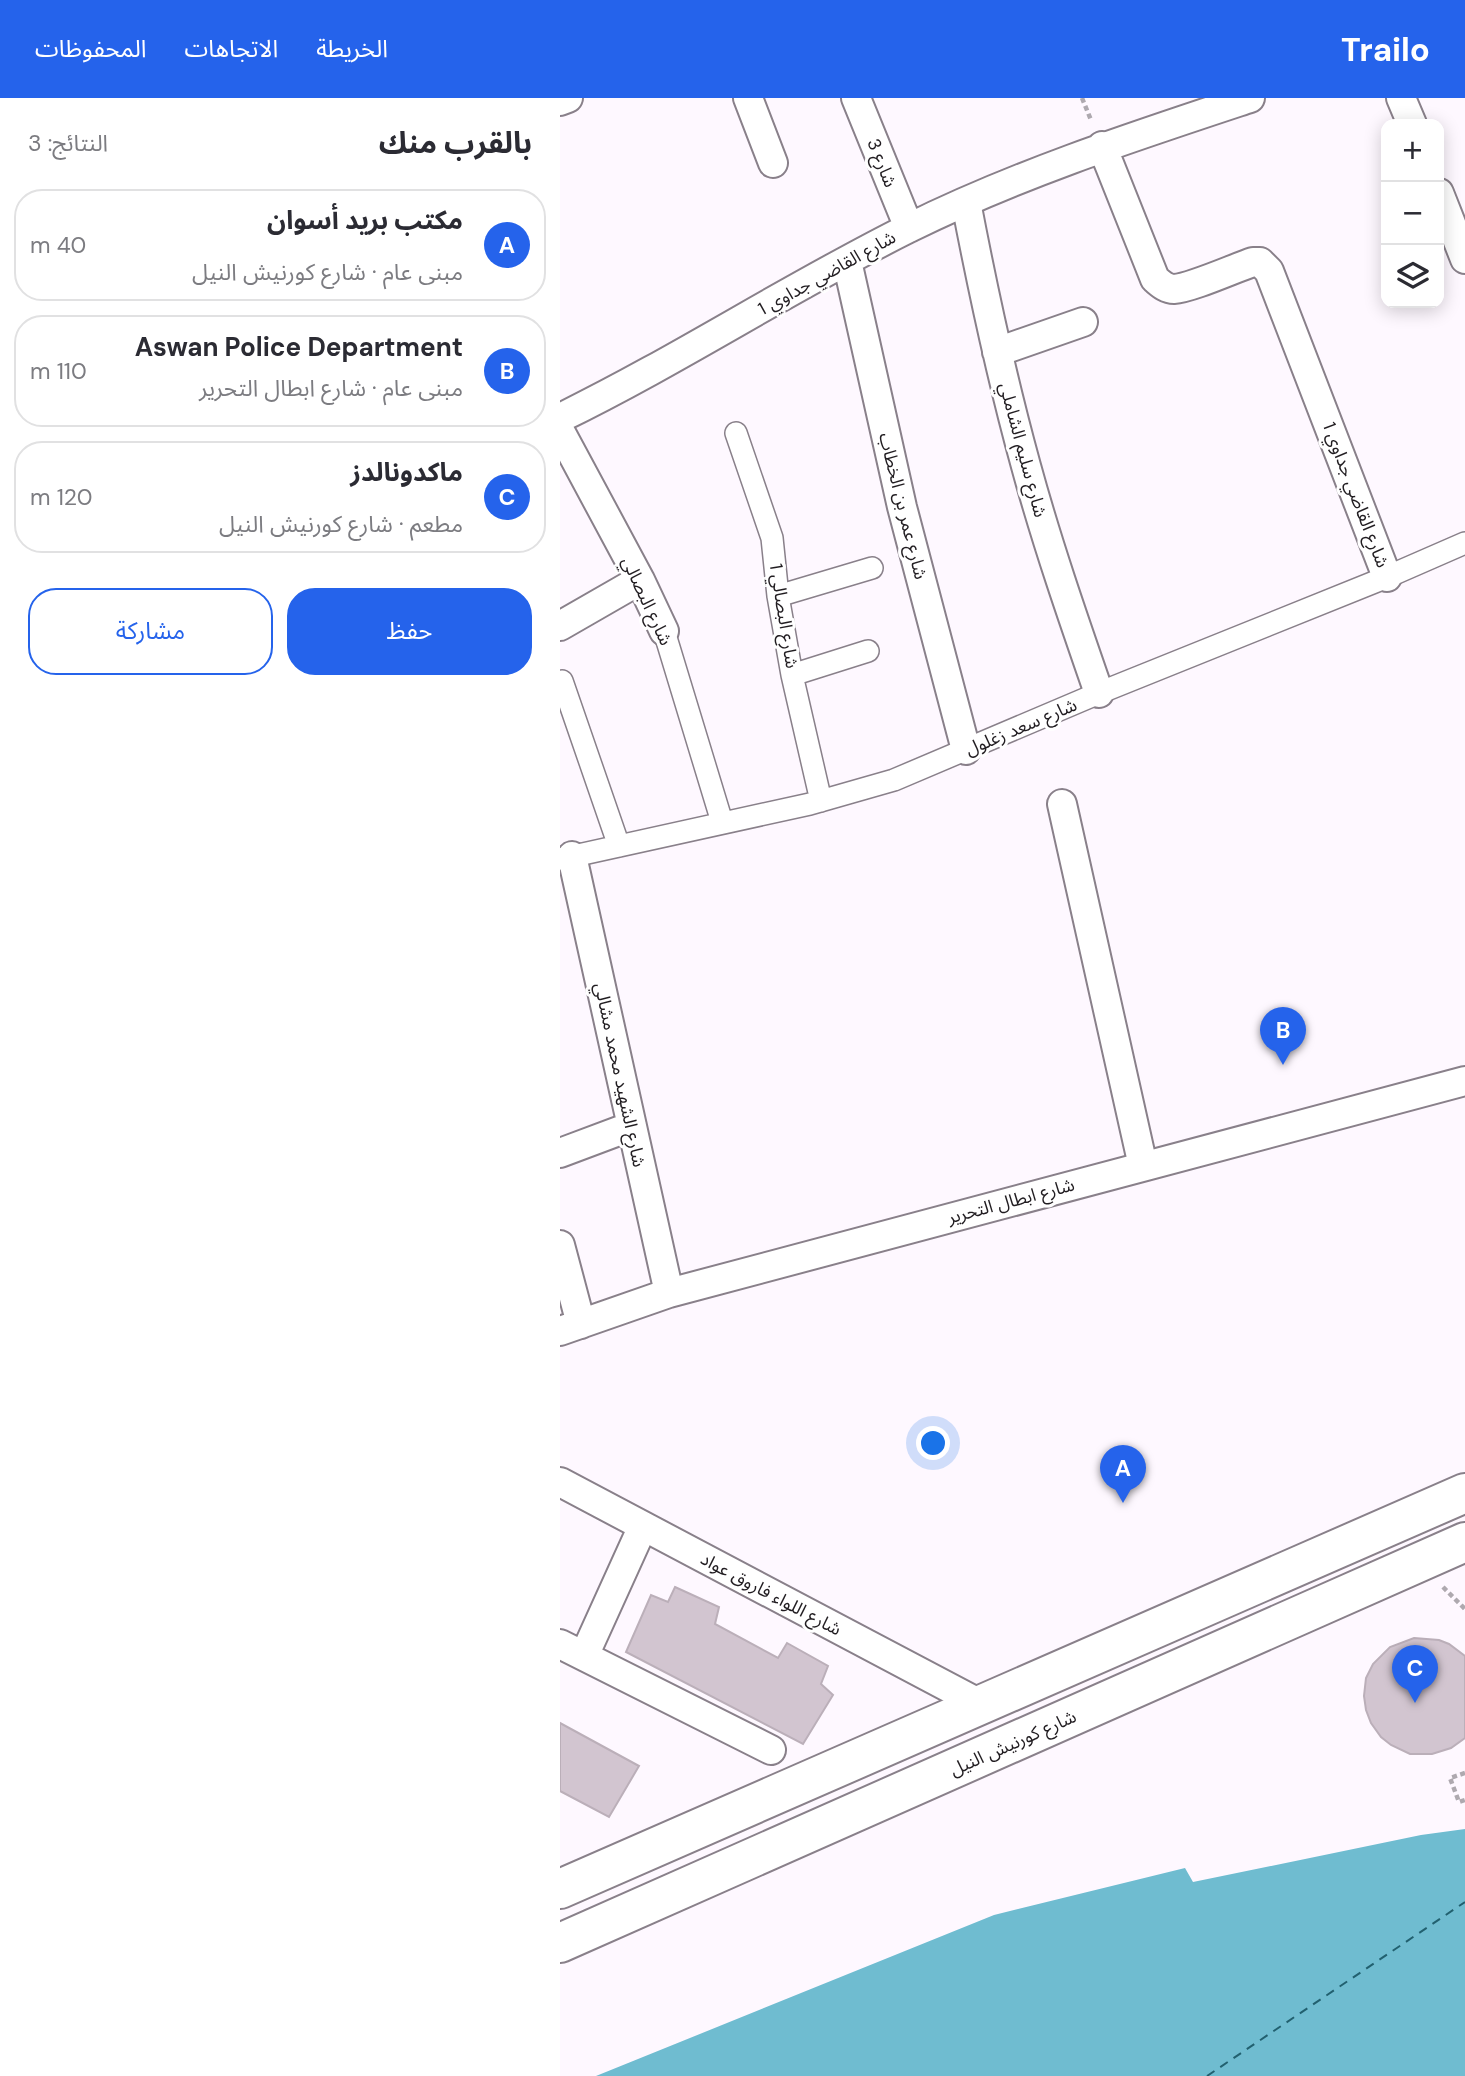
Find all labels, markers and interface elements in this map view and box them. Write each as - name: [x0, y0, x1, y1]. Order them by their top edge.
- text: Trailo: [1341, 28, 1430, 71]
- text: المحفوظات: [35, 33, 146, 64]
- text: الاتجاهات: [184, 33, 278, 64]
- text: الخريطة: [316, 33, 388, 64]
- map controls: [1381, 119, 1444, 308]
- button: +: [1381, 119, 1444, 182]
- text: بالقرب منك: [379, 123, 532, 162]
- text: النتائج: 3: [28, 128, 108, 158]
- street label: شارع 3: [860, 135, 903, 192]
- button: −: [1381, 182, 1444, 245]
- text: مكتب بريد أسوان: [267, 203, 463, 237]
- street label: شارع القاضي جداوي 1: [754, 225, 901, 323]
- text: 40 m: [30, 230, 86, 260]
- text: A: [499, 230, 515, 260]
- button: layers: [1381, 245, 1444, 308]
- text: مبنى عام · شارع كورنيش النيل: [192, 257, 463, 287]
- text: Aswan Police Department: [135, 330, 463, 364]
- text: 110 m: [30, 356, 87, 386]
- text: B: [500, 356, 514, 386]
- text: مبنى عام · شارع ابطال التحرير: [199, 373, 463, 403]
- street label: شارع سليم الشاملي: [992, 380, 1053, 521]
- street label: شارع القاضي جداوي 1: [1315, 419, 1395, 572]
- street label: شارع عمر بن الخطاب: [871, 430, 933, 582]
- text: ماكدونالدز: [350, 455, 463, 489]
- text: 120 m: [30, 482, 93, 512]
- text: C: [499, 482, 516, 512]
- text: مطعم · شارع كورنيش النيل: [219, 509, 463, 539]
- street label: شارع البصالي: [614, 553, 678, 650]
- street label: شارع البصالي 1: [762, 562, 804, 670]
- button: مشاركة: [28, 588, 273, 675]
- button: حفظ: [287, 588, 532, 675]
- street label: شارع سعد زغلول: [961, 693, 1081, 763]
- street label: شارع الشهيد محمد مشالي: [587, 981, 651, 1170]
- pin: B: [1260, 1007, 1306, 1065]
- street label: شارع ابطال التحرير: [944, 1173, 1078, 1232]
- your location: [916, 1426, 950, 1460]
- pin: A: [1100, 1445, 1146, 1503]
- street label: شارع اللواء فاروق عواد: [695, 1547, 846, 1643]
- pin: C: [1392, 1645, 1438, 1703]
- street label: شارع كورنيش النيل: [946, 1704, 1081, 1783]

